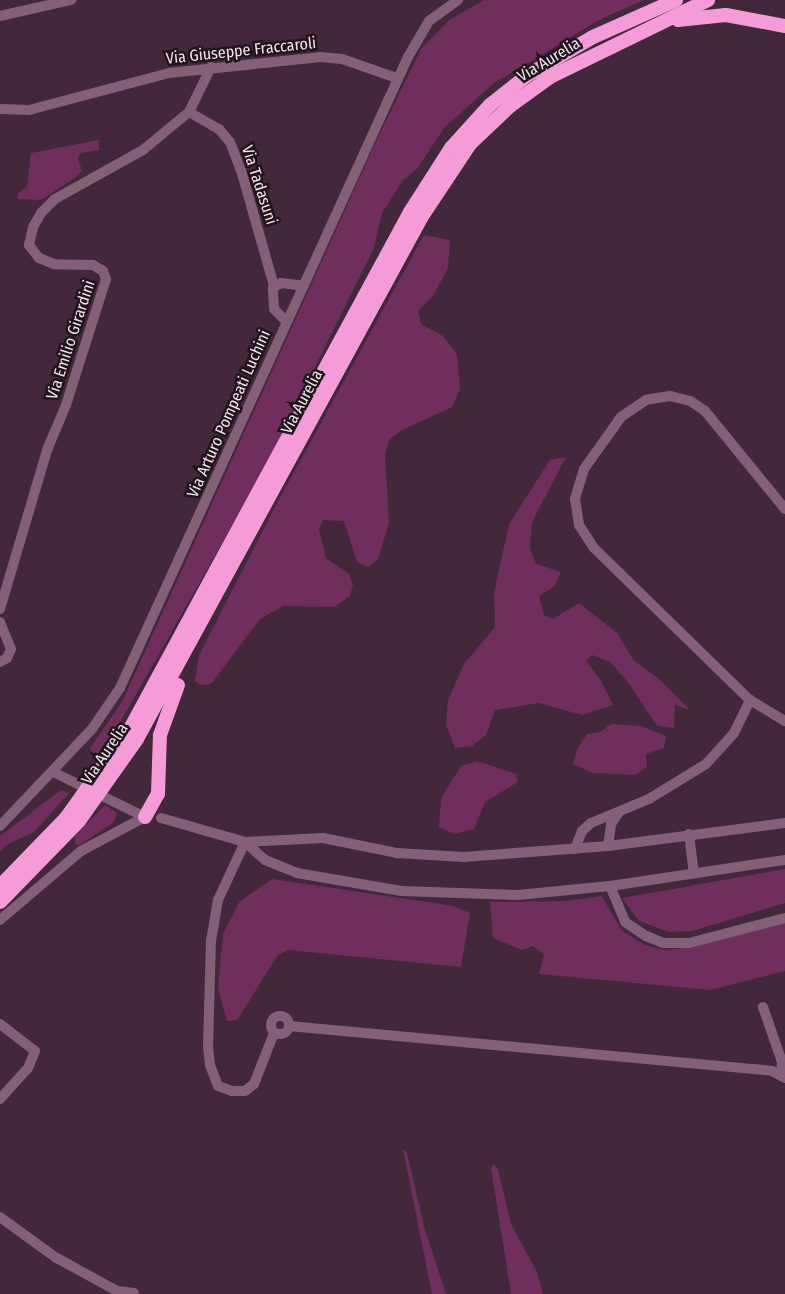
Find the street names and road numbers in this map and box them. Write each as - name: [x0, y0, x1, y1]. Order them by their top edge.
- street label: Via Giuseppe Fraccaroli: [165, 34, 317, 68]
- street label: Via Aurelia: [514, 34, 584, 86]
- street label: Via Tadasuni: [237, 143, 281, 227]
- street label: Via Emilio Girardini: [43, 278, 99, 402]
- street label: Via Arturo Pompeati Luchini: [183, 327, 275, 501]
- street label: Via Aurelia: [277, 367, 327, 437]
- street label: Via Aurelia: [78, 720, 132, 788]

